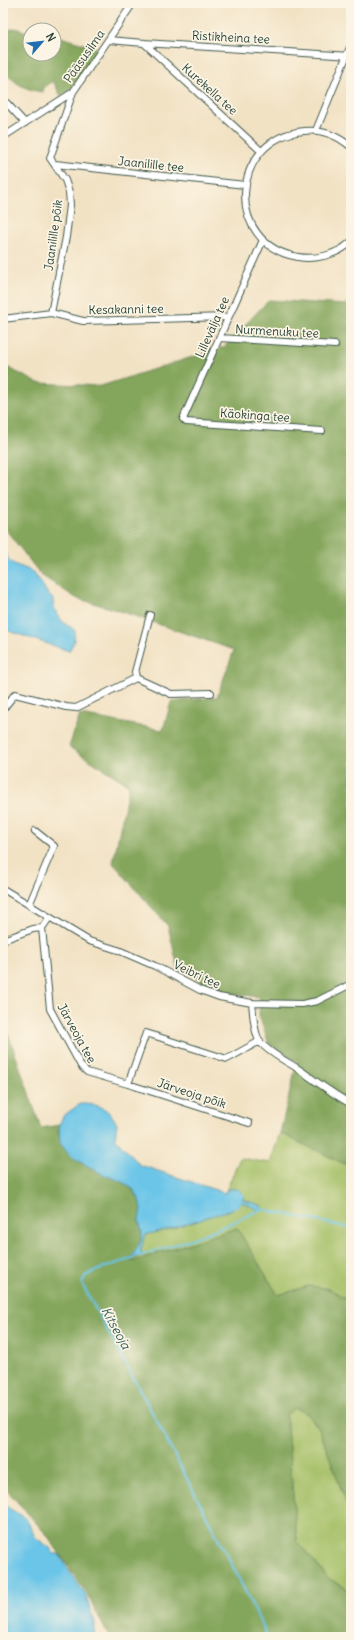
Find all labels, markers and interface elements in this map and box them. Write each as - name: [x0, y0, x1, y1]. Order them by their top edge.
- north arrow: [22, 22, 62, 62]
- street label: Pääsusilma: [60, 26, 108, 85]
- street label: Ristikheina tee: [192, 27, 270, 47]
- text: N: [43, 31, 59, 44]
- street label: Kurekella tee: [179, 60, 241, 118]
- street label: Jaanilille tee: [117, 153, 185, 175]
- street label: Jaanilille põik: [41, 198, 65, 272]
- street label: Lillevälja tee: [192, 294, 232, 360]
- street label: Kesakanni tee: [88, 301, 164, 317]
- street label: Nurmenuku tee: [235, 321, 319, 341]
- street label: Käokinga tee: [220, 405, 290, 425]
- street label: Veibri tee: [171, 957, 223, 991]
- street label: Järveoja tee: [54, 1000, 100, 1066]
- street label: Järveoja põik: [156, 1075, 228, 1111]
- water label: Kitseoja: [97, 1304, 135, 1353]

